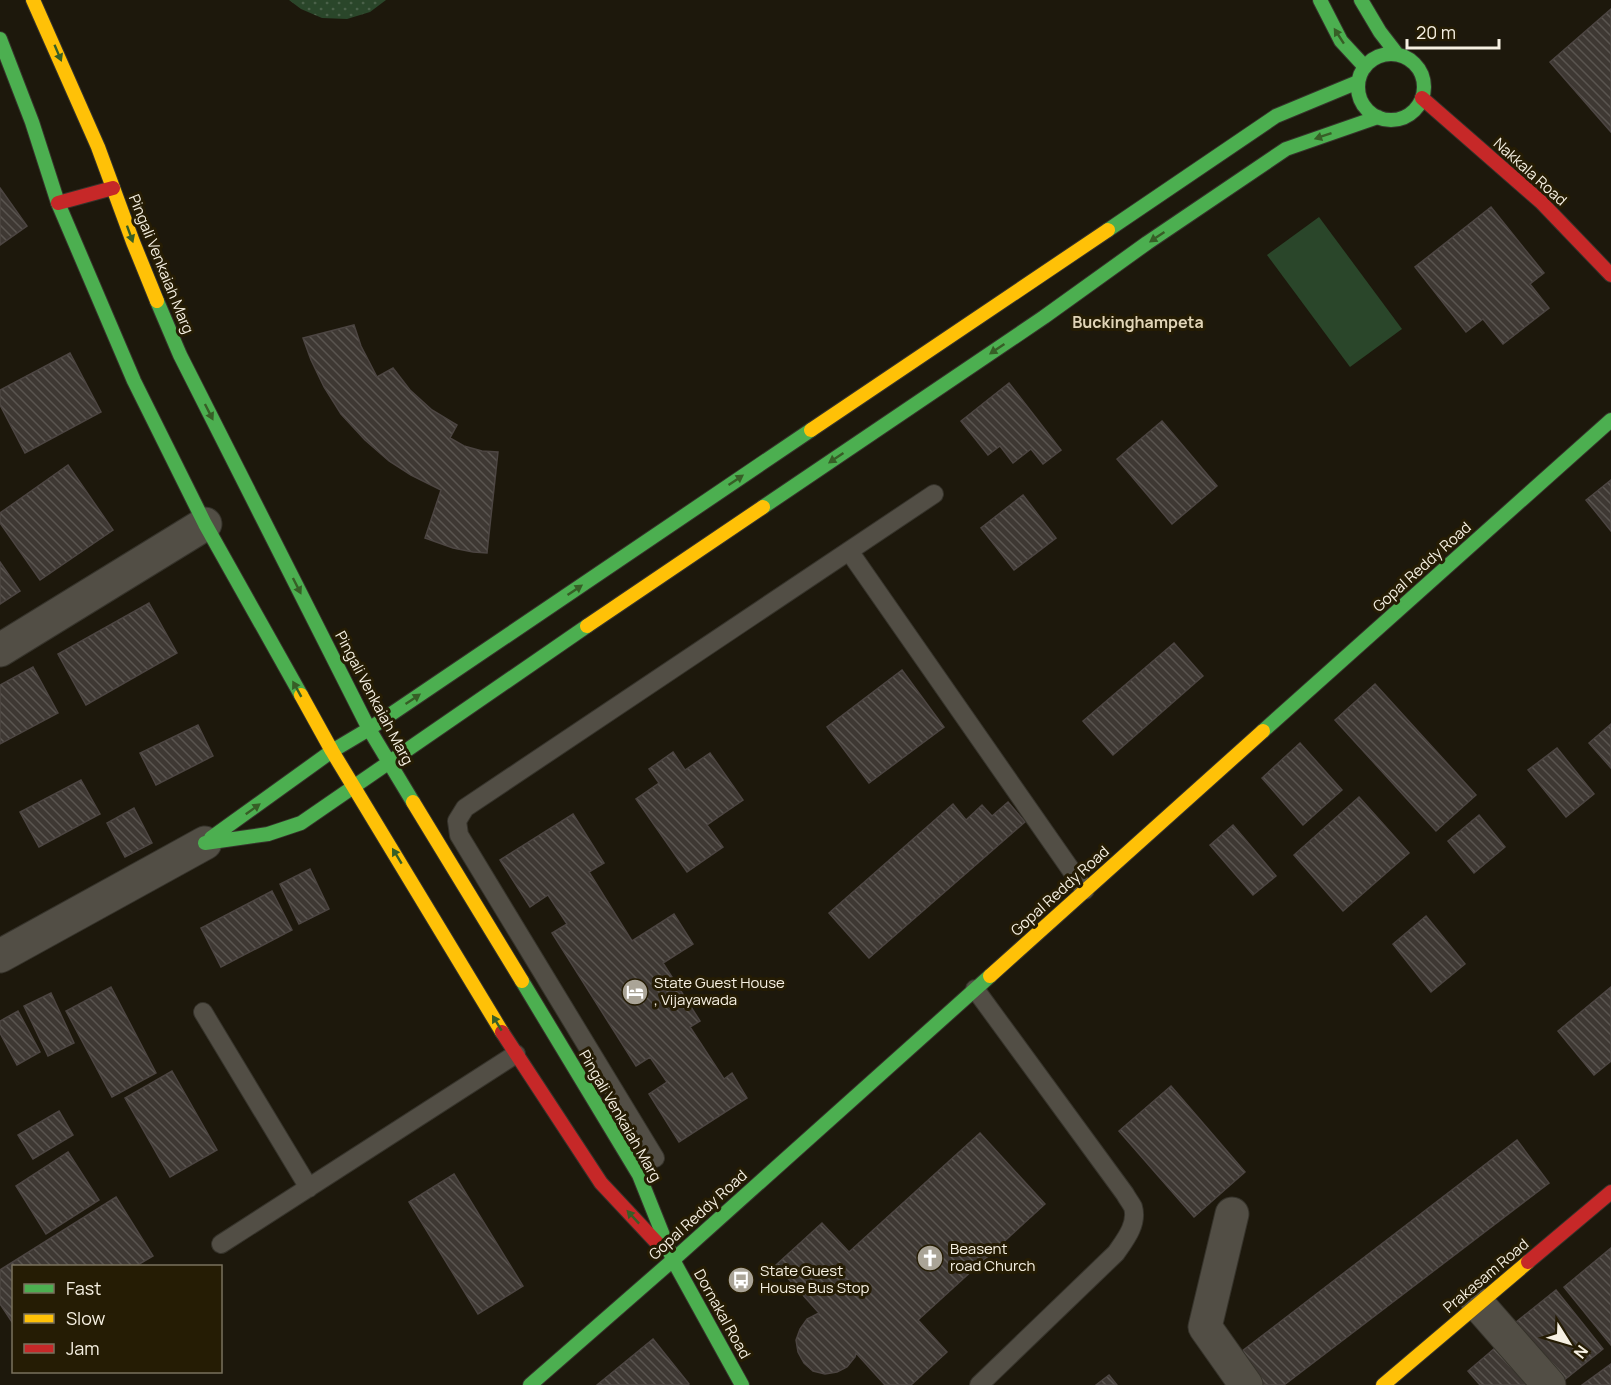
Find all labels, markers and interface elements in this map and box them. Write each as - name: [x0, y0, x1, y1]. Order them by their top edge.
- scale bar: [1407, 12, 1498, 50]
- text: 20 m: [1416, 20, 1456, 44]
- one-way arrow: [1333, 28, 1345, 44]
- one-way arrow: [53, 45, 62, 62]
- one-way arrow: [1314, 132, 1332, 142]
- street label: Nakkala Road: [1489, 133, 1572, 210]
- street label: Pingali Venkaiah Marg: [124, 191, 199, 337]
- one-way arrow: [125, 225, 135, 243]
- one-way arrow: [1149, 231, 1165, 243]
- district label: Buckinghampeta: [1072, 311, 1204, 333]
- one-way arrow: [990, 343, 1006, 355]
- one-way arrow: [204, 404, 214, 421]
- one-way arrow: [828, 452, 844, 464]
- one-way arrow: [728, 475, 745, 486]
- street label: Gopal Reddy Road: [1368, 517, 1475, 616]
- one-way arrow: [292, 578, 302, 595]
- one-way arrow: [567, 585, 583, 596]
- street label: Pingali Venkaiah Marg: [330, 627, 419, 768]
- one-way arrow: [292, 680, 302, 697]
- one-way arrow: [405, 693, 422, 704]
- one-way arrow: [245, 804, 260, 816]
- street label: Gopal Reddy Road: [1006, 841, 1113, 940]
- one-way arrow: [391, 848, 402, 864]
- place label: State Guest House , Vijayawada: [654, 972, 785, 1010]
- hotel icon: State Guest House , Vijayawada: [620, 977, 650, 1007]
- one-way arrow: [492, 1015, 503, 1031]
- street label: Pingali Venkaiah Marg: [574, 1046, 667, 1185]
- street label: Gopal Reddy Road: [644, 1165, 751, 1264]
- one-way arrow: [626, 1210, 640, 1224]
- street label: Prakasam Road: [1438, 1234, 1533, 1318]
- place label: Beasent road Church: [950, 1238, 1035, 1276]
- church icon: Beasent road Church: [915, 1243, 945, 1273]
- place label: State Guest House Bus Stop: [760, 1260, 869, 1298]
- legend: [12, 1265, 222, 1373]
- street label: Dornakal Road: [689, 1265, 756, 1362]
- bus stop icon: State Guest House Bus Stop: [726, 1265, 756, 1295]
- text: Fast: [66, 1276, 101, 1300]
- text: Slow: [66, 1306, 106, 1330]
- north arrow: [1539, 1313, 1599, 1373]
- text: Jam: [66, 1336, 100, 1360]
- text: N: [1569, 1341, 1593, 1363]

